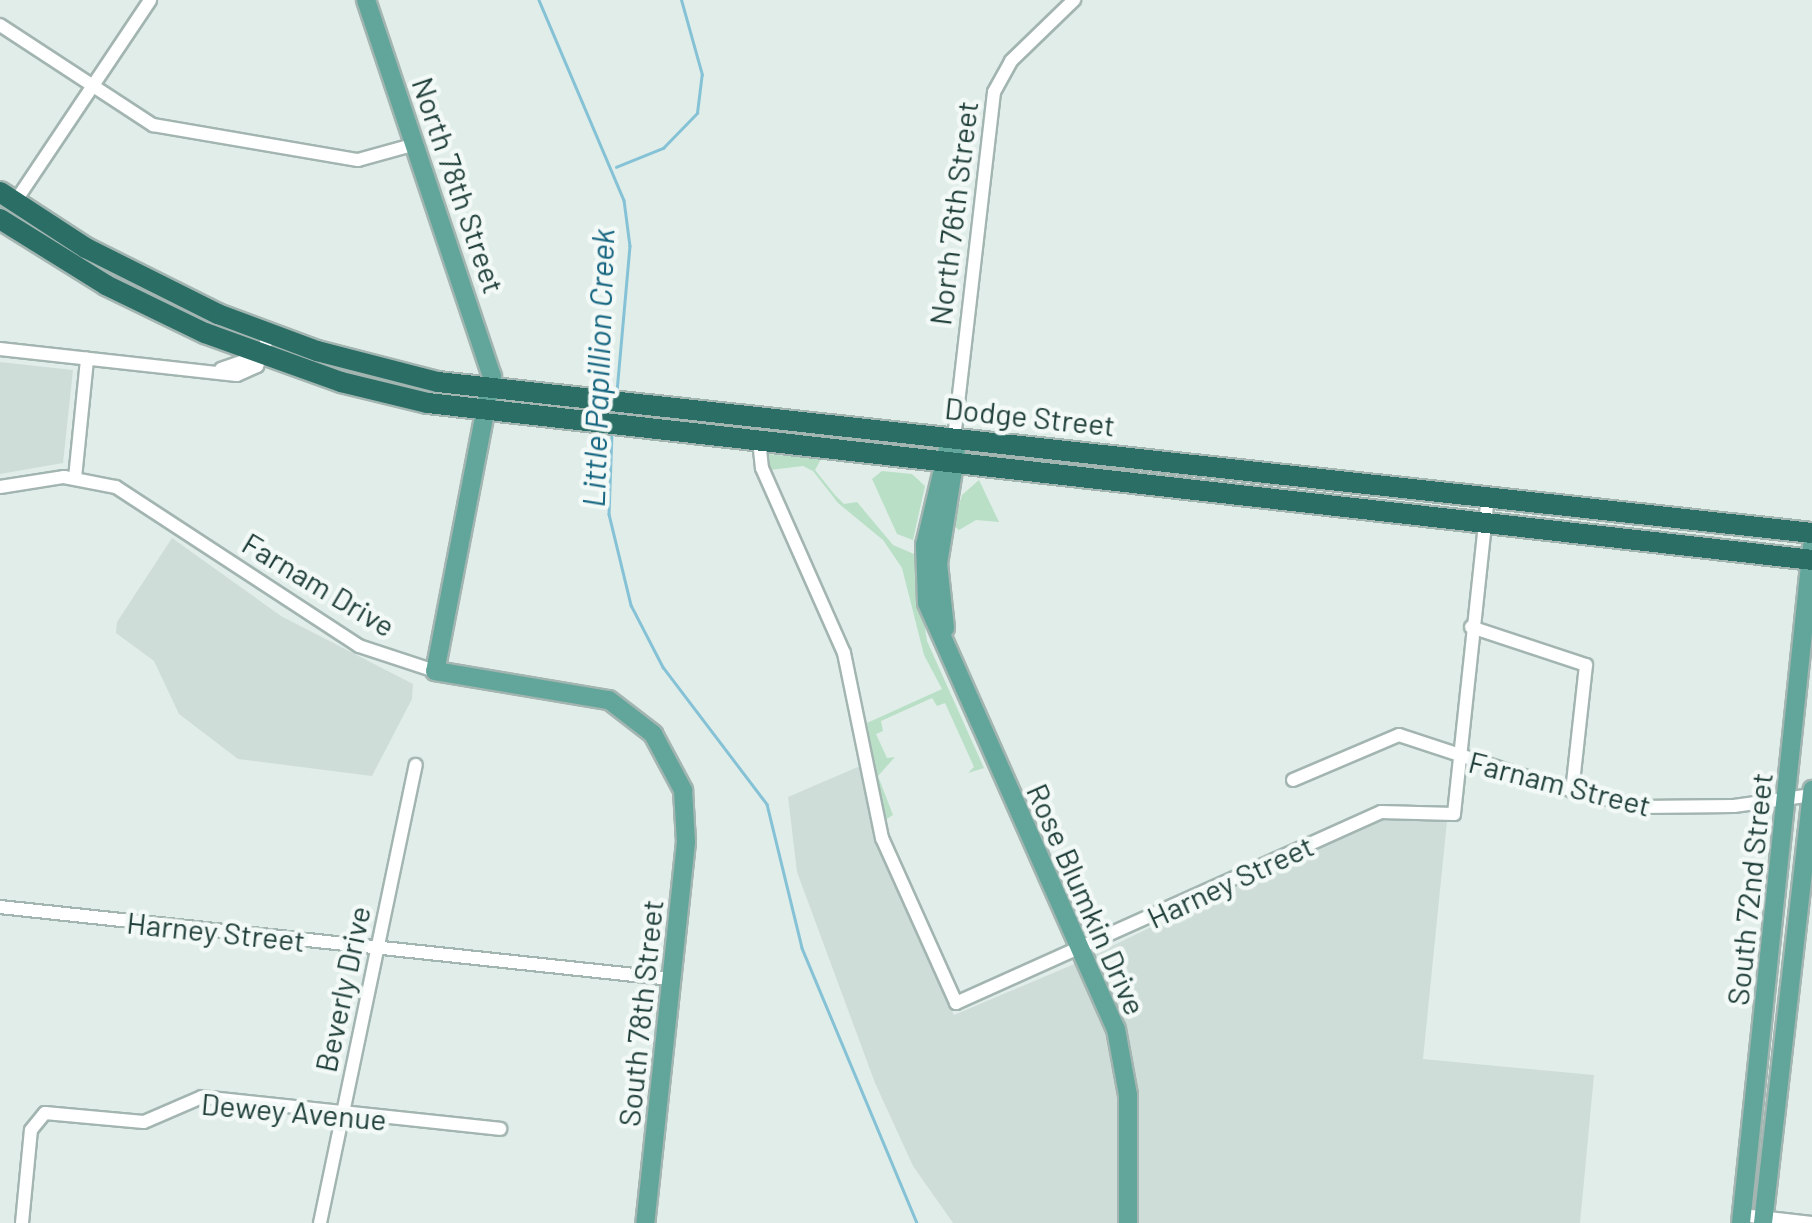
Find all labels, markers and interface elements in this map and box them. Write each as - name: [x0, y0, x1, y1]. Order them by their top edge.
- street label: North 78th Street: [405, 72, 513, 298]
- street label: North 76th Street: [921, 99, 985, 327]
- water label: Little Papillion Creek: [573, 228, 621, 508]
- street label: Dodge Street: [943, 389, 1117, 443]
- street label: Farnam Drive: [236, 524, 402, 644]
- street label: Farnam Street: [1465, 743, 1655, 823]
- street label: South 72nd Street: [1719, 771, 1779, 1007]
- street label: Rose Blumkin Drive: [1020, 778, 1154, 1020]
- street label: Harney Street: [1141, 827, 1319, 935]
- street label: South 78th Street: [610, 898, 670, 1128]
- street label: Beverly Drive: [307, 903, 377, 1075]
- street label: Harney Street: [125, 904, 307, 958]
- street label: Dewey Avenue: [200, 1085, 388, 1137]

